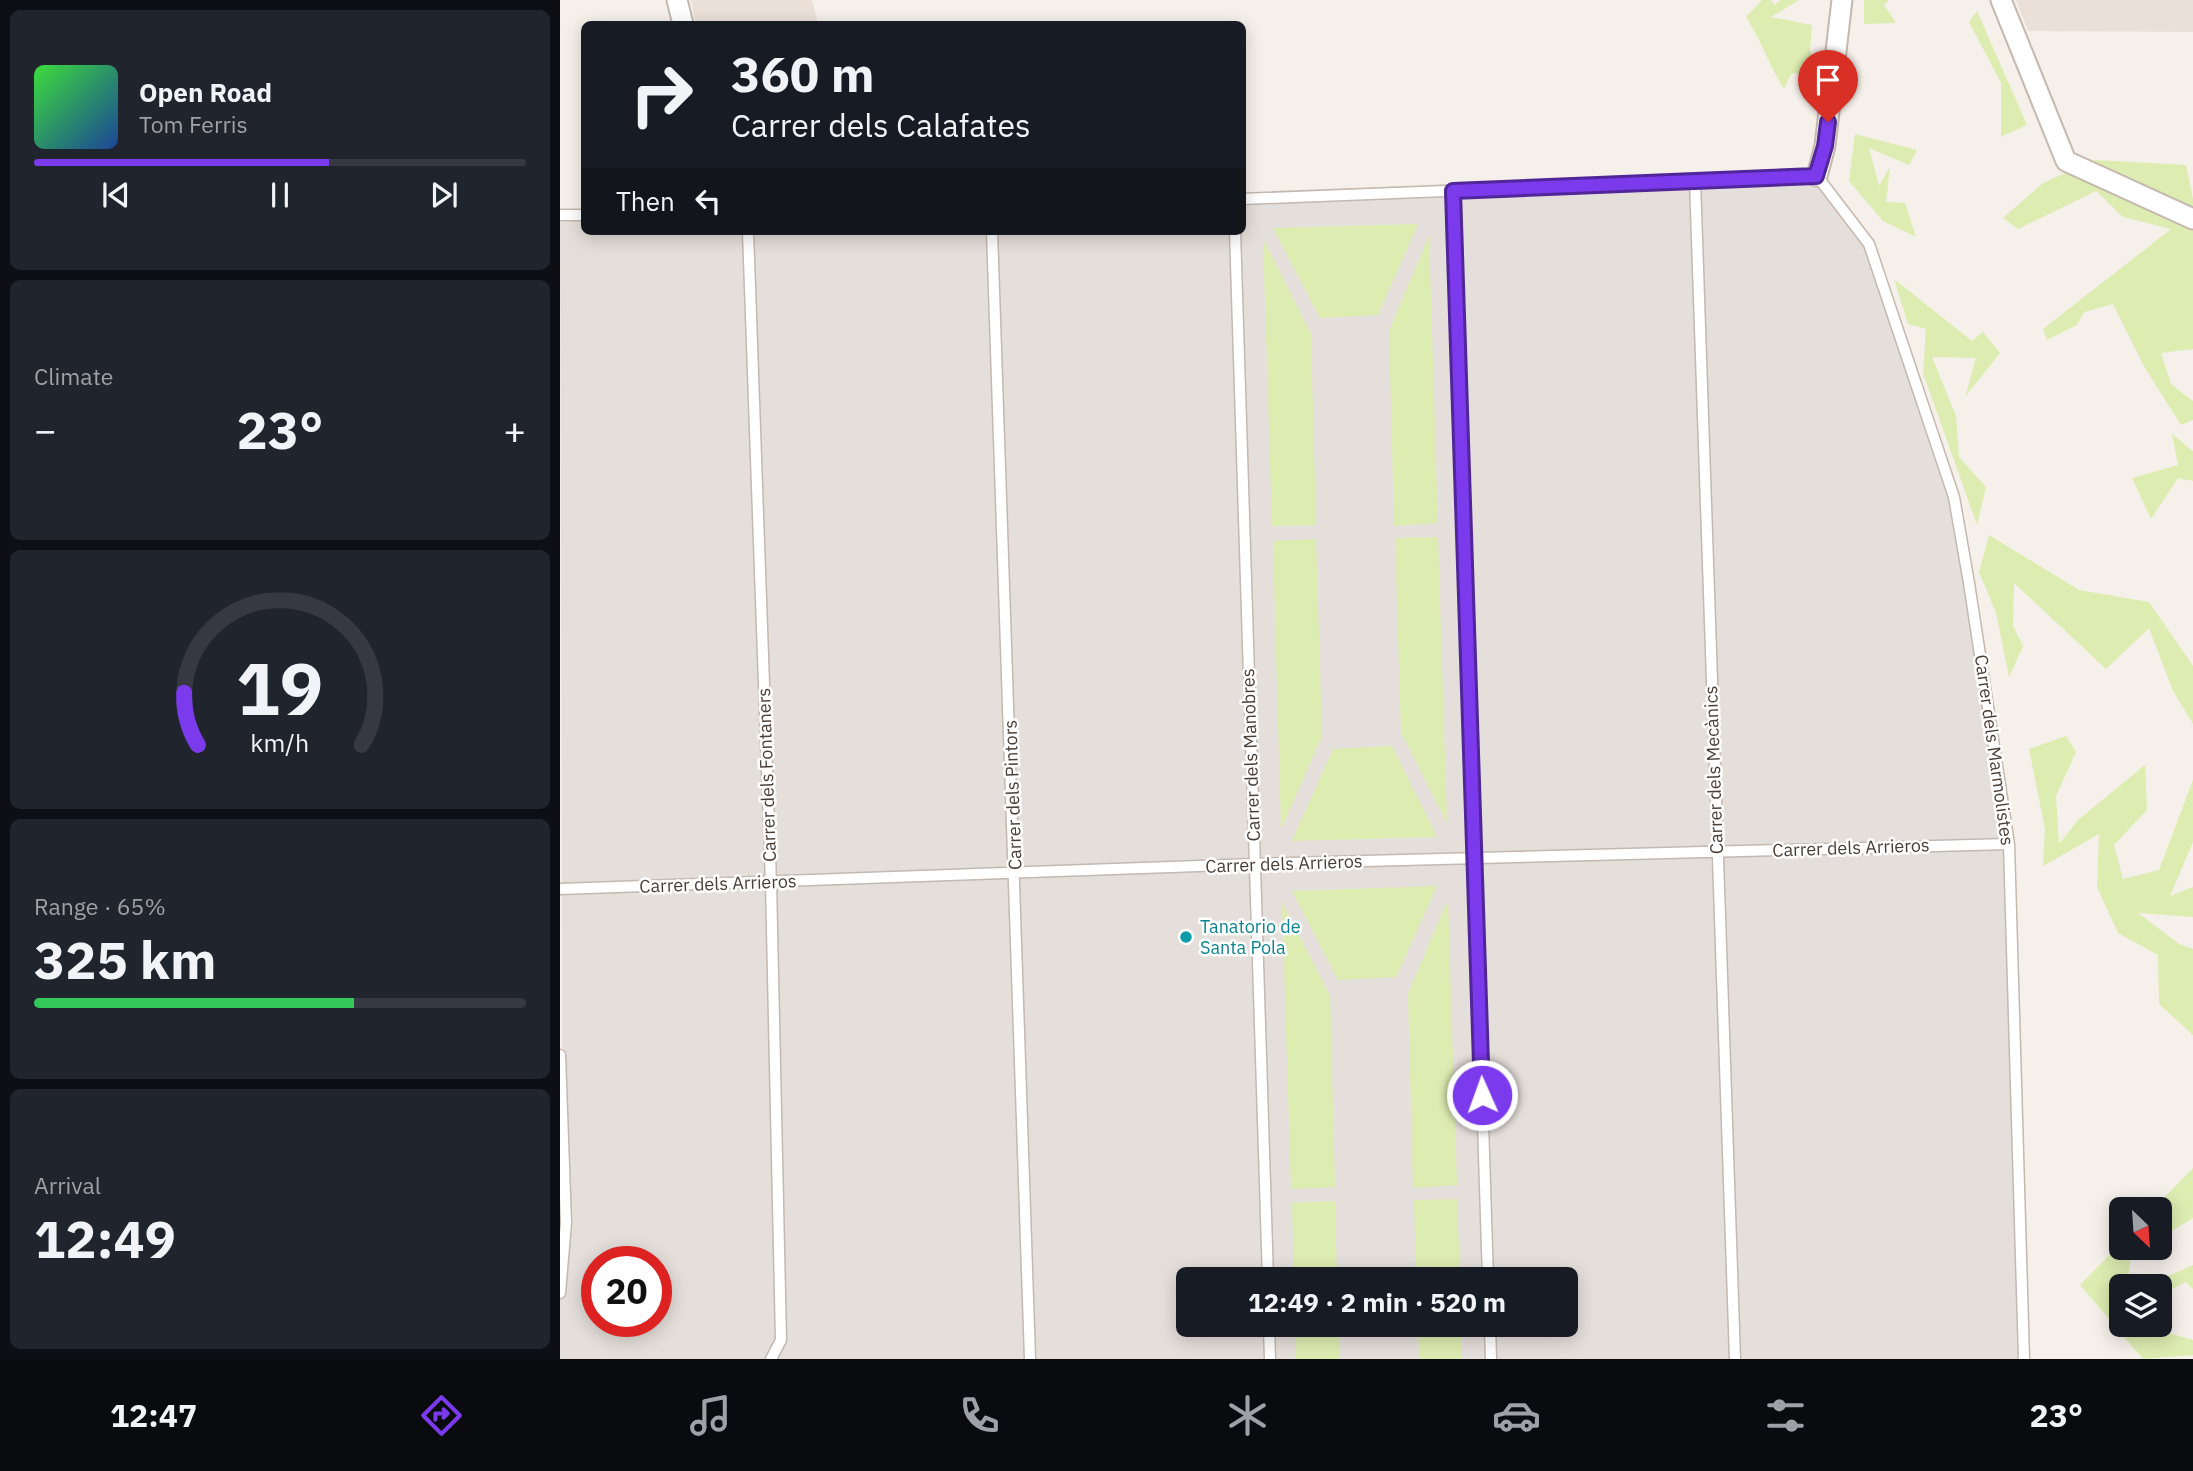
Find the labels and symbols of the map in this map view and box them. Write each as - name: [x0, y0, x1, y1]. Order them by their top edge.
- pin: [1798, 50, 1858, 122]
- street label: Carrer dels Marmolistes: [1970, 653, 2019, 847]
- street label: Carrer dels Manobres: [1236, 668, 1265, 842]
- street label: Carrer dels Mecànics: [1699, 685, 1728, 855]
- street label: Carrer dels Fontaners: [752, 688, 781, 862]
- street label: Carrer dels Pintors: [998, 720, 1027, 870]
- street label: Carrer dels Arrieros: [1772, 833, 1930, 862]
- street label: Carrer dels Arrieros: [1205, 849, 1363, 878]
- street label: Carrer dels Arrieros: [639, 869, 797, 898]
- place label: Tanatorio de Santa Pola: [1200, 915, 1301, 959]
- marker: Tanatorio de Santa Pola: [1178, 929, 1194, 945]
- position arrow: [1445, 1058, 1519, 1132]
- north arrow: [2109, 1197, 2172, 1260]
- speed limit sign: 20: [581, 1246, 672, 1337]

